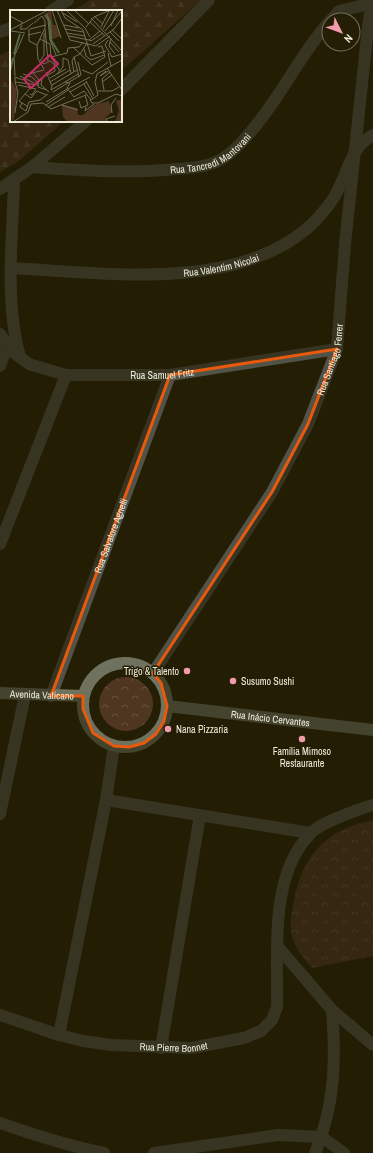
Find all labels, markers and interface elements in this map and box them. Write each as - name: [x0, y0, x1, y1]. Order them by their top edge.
- inset map: [10, 10, 122, 122]
- north arrow: [321, 12, 361, 52]
- text: N: [341, 32, 356, 46]
- street label: Rua Tancredi Mantovani: [169, 130, 254, 176]
- street label: Rua Valentim Nicolai: [183, 251, 261, 279]
- street label: Rua Santiago Ferrer: [313, 323, 345, 397]
- street label: Rua Samuel Fritz: [130, 365, 195, 382]
- street label: Rua Salvatore Agnelli: [91, 496, 130, 575]
- place label: Trigo & Talento: [124, 665, 179, 678]
- marker: Trigo & Talento: [182, 666, 192, 676]
- place label: Susumo Sushi: [241, 675, 294, 688]
- marker: Susumo Sushi: [228, 676, 238, 686]
- street label: Avenida Vaticano: [9, 687, 75, 702]
- street label: Rua Inácio Cervantes: [230, 707, 310, 729]
- place label: Nana Pizzaria: [176, 723, 228, 736]
- marker: Nana Pizzaria: [163, 724, 173, 734]
- marker: Família Mimoso Restaurante: [297, 734, 307, 744]
- place label: Família Mimoso Restaurante: [273, 745, 332, 770]
- street label: Rua Pierre Bonnet: [139, 1038, 209, 1055]

